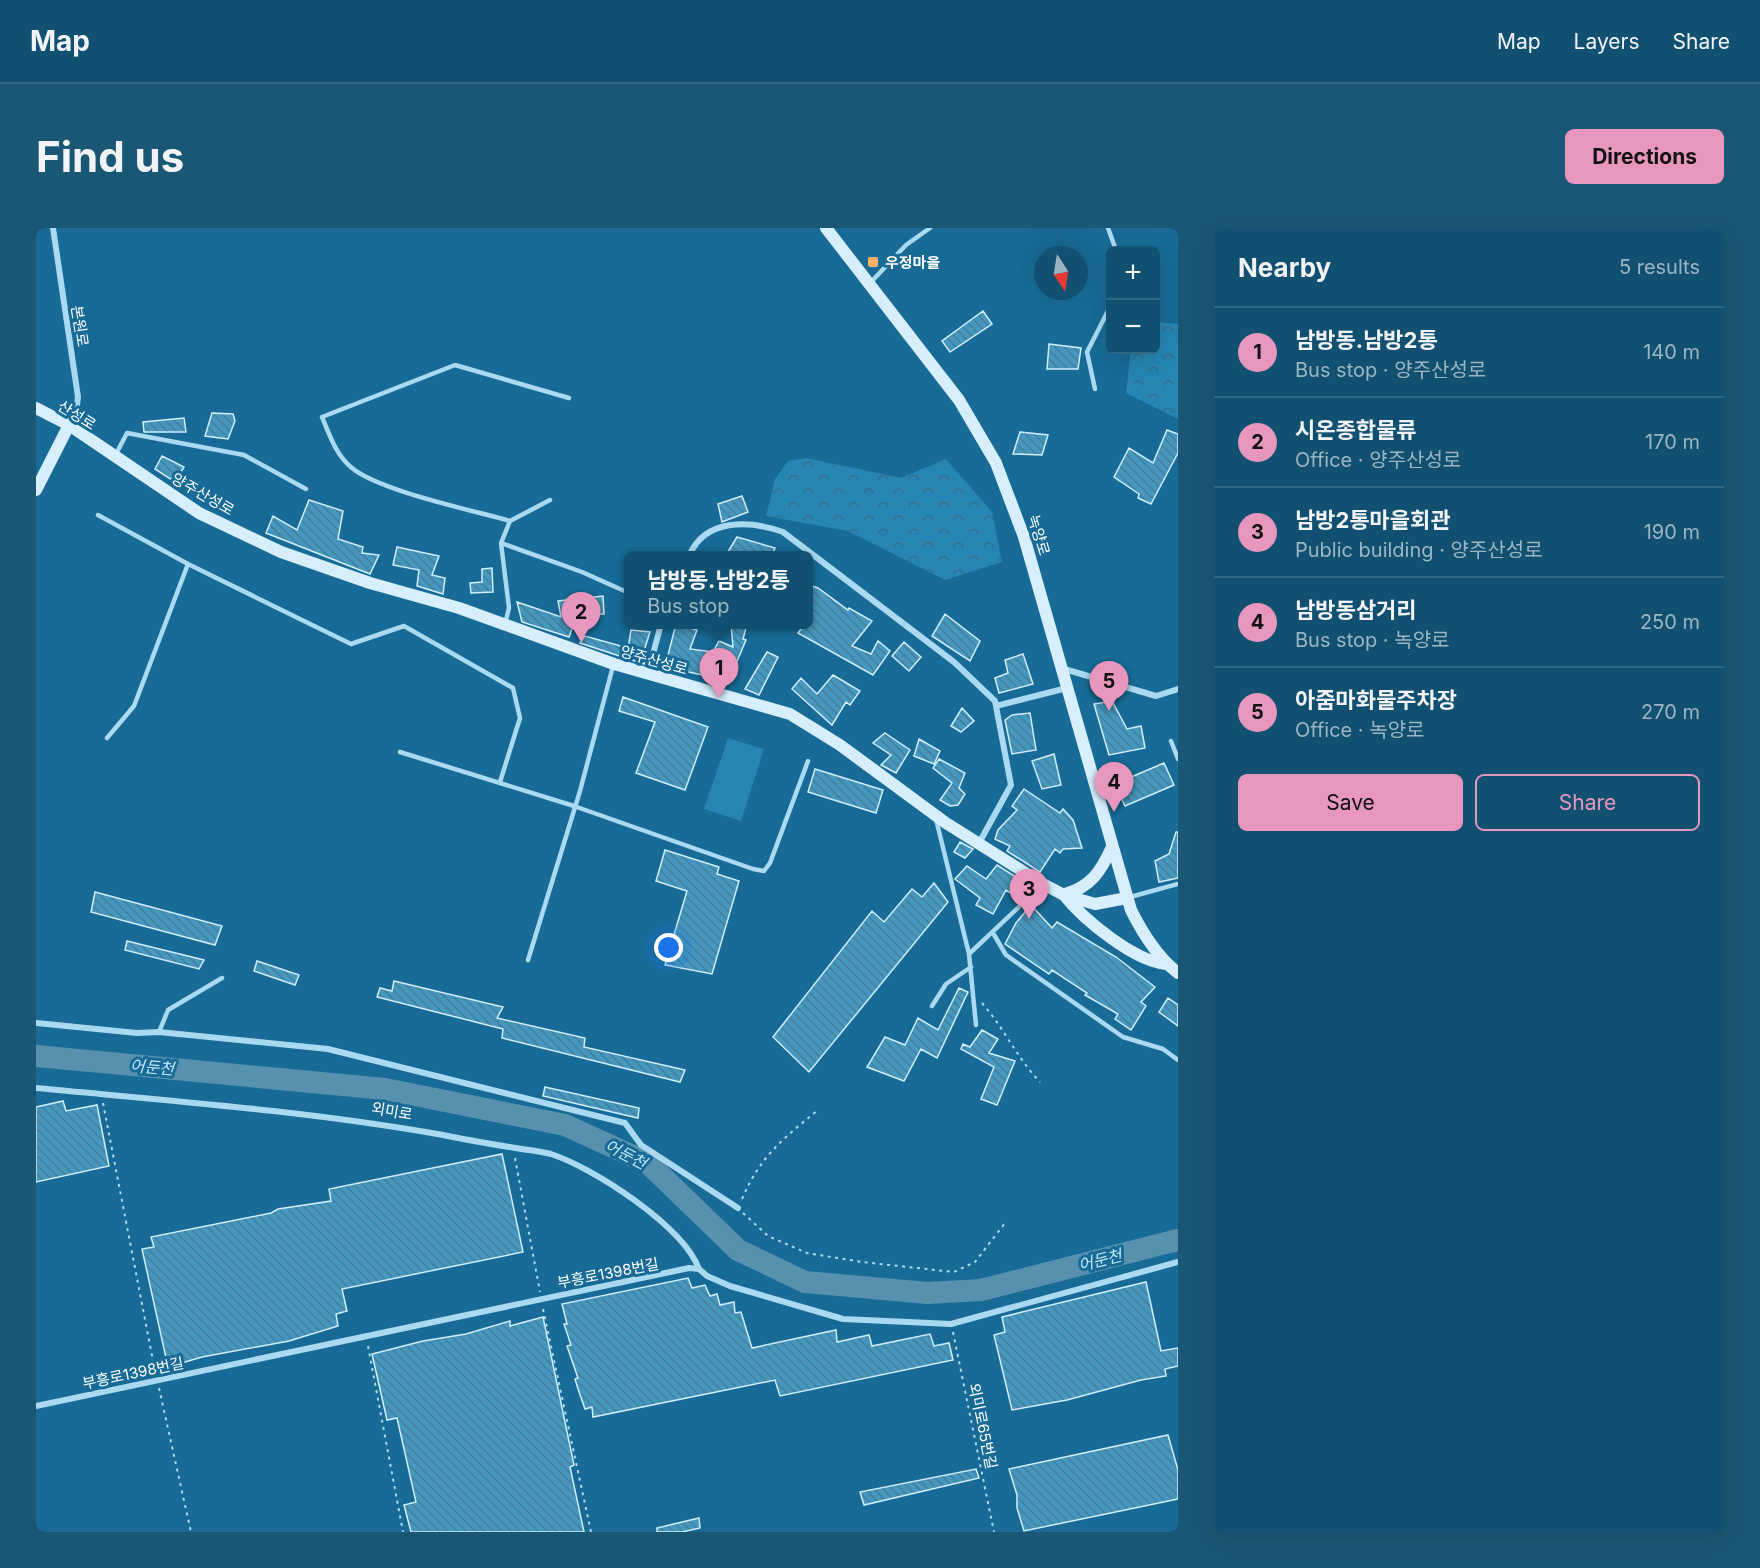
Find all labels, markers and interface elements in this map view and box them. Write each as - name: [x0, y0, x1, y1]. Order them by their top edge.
- text: Map: [30, 24, 90, 58]
- text: Map: [1497, 29, 1541, 54]
- text: Layers: [1574, 29, 1640, 54]
- text: Share: [1673, 29, 1730, 54]
- button: Directions: [1565, 129, 1724, 184]
- text: Find us: [36, 131, 184, 182]
- north arrow: [1034, 246, 1088, 300]
- map controls: [1106, 246, 1160, 354]
- button: +: [1106, 246, 1160, 300]
- text: Nearby: [1238, 252, 1331, 283]
- place label: 우정마을: [885, 253, 940, 272]
- marker: 우정마을: [866, 255, 880, 269]
- text: 5 results: [1619, 255, 1700, 279]
- button: −: [1106, 300, 1160, 354]
- street label: 본원로: [67, 304, 93, 348]
- text: 남방동.남방2통: [1295, 327, 1438, 353]
- text: 1: [1253, 340, 1262, 364]
- text: 140 m: [1643, 340, 1700, 364]
- text: Bus stop · 양주산성로: [1295, 358, 1486, 382]
- street label: 산성로: [54, 396, 100, 434]
- text: 시온종합물류: [1295, 417, 1416, 443]
- text: 2: [1251, 430, 1264, 454]
- text: 170 m: [1645, 430, 1700, 454]
- text: Office · 양주산성로: [1295, 448, 1461, 472]
- street label: 양주산성로: [168, 469, 238, 519]
- text: 남방2통마을회관: [1295, 507, 1451, 533]
- street label: 녹양로: [1024, 512, 1054, 558]
- text: 3: [1251, 520, 1264, 544]
- text: 190 m: [1644, 520, 1700, 544]
- text: Public building · 양주산성로: [1295, 538, 1543, 562]
- popup: [624, 551, 813, 629]
- text: 남방동.남방2통: [647, 567, 790, 593]
- pin: 2: [562, 592, 600, 642]
- text: Bus stop: [647, 594, 729, 618]
- text: 남방동삼거리: [1295, 597, 1416, 623]
- text: 4: [1251, 610, 1264, 634]
- text: 250 m: [1640, 610, 1700, 634]
- text: Bus stop · 녹양로: [1295, 628, 1449, 652]
- street label: 양주산성로: [618, 641, 690, 679]
- pin: 1: [700, 648, 738, 698]
- pin: 5: [1090, 662, 1128, 711]
- text: 아줌마화물주차장: [1295, 687, 1457, 713]
- text: 5: [1251, 700, 1264, 724]
- text: 270 m: [1641, 700, 1700, 724]
- text: Office · 녹양로: [1295, 718, 1424, 742]
- pin: 4: [1094, 762, 1134, 812]
- button: Save: [1238, 774, 1463, 831]
- button: Share: [1475, 774, 1700, 831]
- pin: 3: [1010, 870, 1048, 919]
- your location: [654, 933, 683, 962]
- water label: 어둔천: [129, 1055, 177, 1079]
- street label: 외미로: [370, 1098, 414, 1124]
- water label: 어둔천: [602, 1135, 652, 1174]
- water label: 어둔천: [1076, 1244, 1126, 1275]
- street label: 부흥로1398번길: [556, 1254, 660, 1292]
- street label: 부흥로1398번길: [81, 1353, 185, 1393]
- street label: 외미로65번길: [965, 1381, 1001, 1471]

